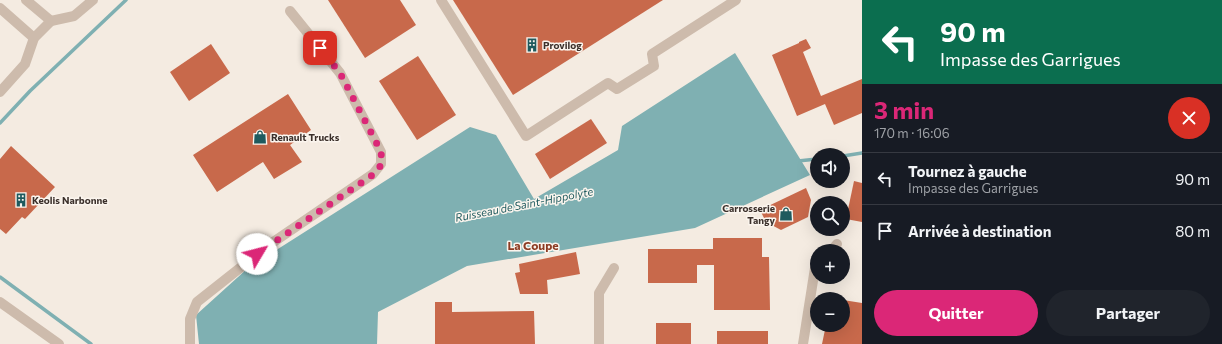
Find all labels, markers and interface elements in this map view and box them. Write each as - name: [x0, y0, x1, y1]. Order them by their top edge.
- text: 90 m: [940, 14, 1006, 48]
- icon: left: [874, 16, 926, 68]
- pin: [303, 31, 337, 65]
- icon: arrive: [309, 37, 331, 59]
- building icon: Provilog: [524, 37, 540, 53]
- place label: Provilog: [543, 39, 582, 51]
- text: Impasse des Garrigues: [940, 48, 1121, 70]
- text: 3 min: [874, 95, 934, 124]
- button: close: [1168, 97, 1210, 139]
- text: 170 m · 16:06: [874, 125, 950, 141]
- shop icon: Renault Trucks: [252, 129, 268, 145]
- place label: Renault Trucks: [271, 131, 340, 143]
- map controls: [810, 148, 850, 332]
- button: sound: [810, 148, 850, 188]
- text: Tournez à gauche: [908, 162, 1027, 180]
- icon: left: [874, 168, 896, 190]
- text: 90 m: [1175, 170, 1210, 188]
- text: Impasse des Garrigues: [908, 180, 1039, 196]
- water label: Ruisseau de Saint-Hippolyte: [454, 184, 594, 224]
- building icon: Keolis Narbonne: [13, 192, 29, 208]
- place label: Keolis Narbonne: [32, 194, 108, 206]
- button: search: [810, 196, 850, 236]
- place label: Carrosserie Tangy: [722, 202, 776, 226]
- shop icon: Carrosserie Tangy: [778, 206, 794, 222]
- icon: arrive: [874, 220, 896, 242]
- text: Arrivée à destination: [908, 222, 1051, 240]
- text: 80 m: [1175, 222, 1210, 240]
- position arrow: [236, 233, 278, 275]
- district label: La Coupe: [507, 238, 559, 252]
- button: +: [810, 244, 850, 284]
- button: Quitter: [874, 290, 1038, 336]
- button: Partager: [1046, 290, 1210, 336]
- button: −: [810, 292, 850, 332]

